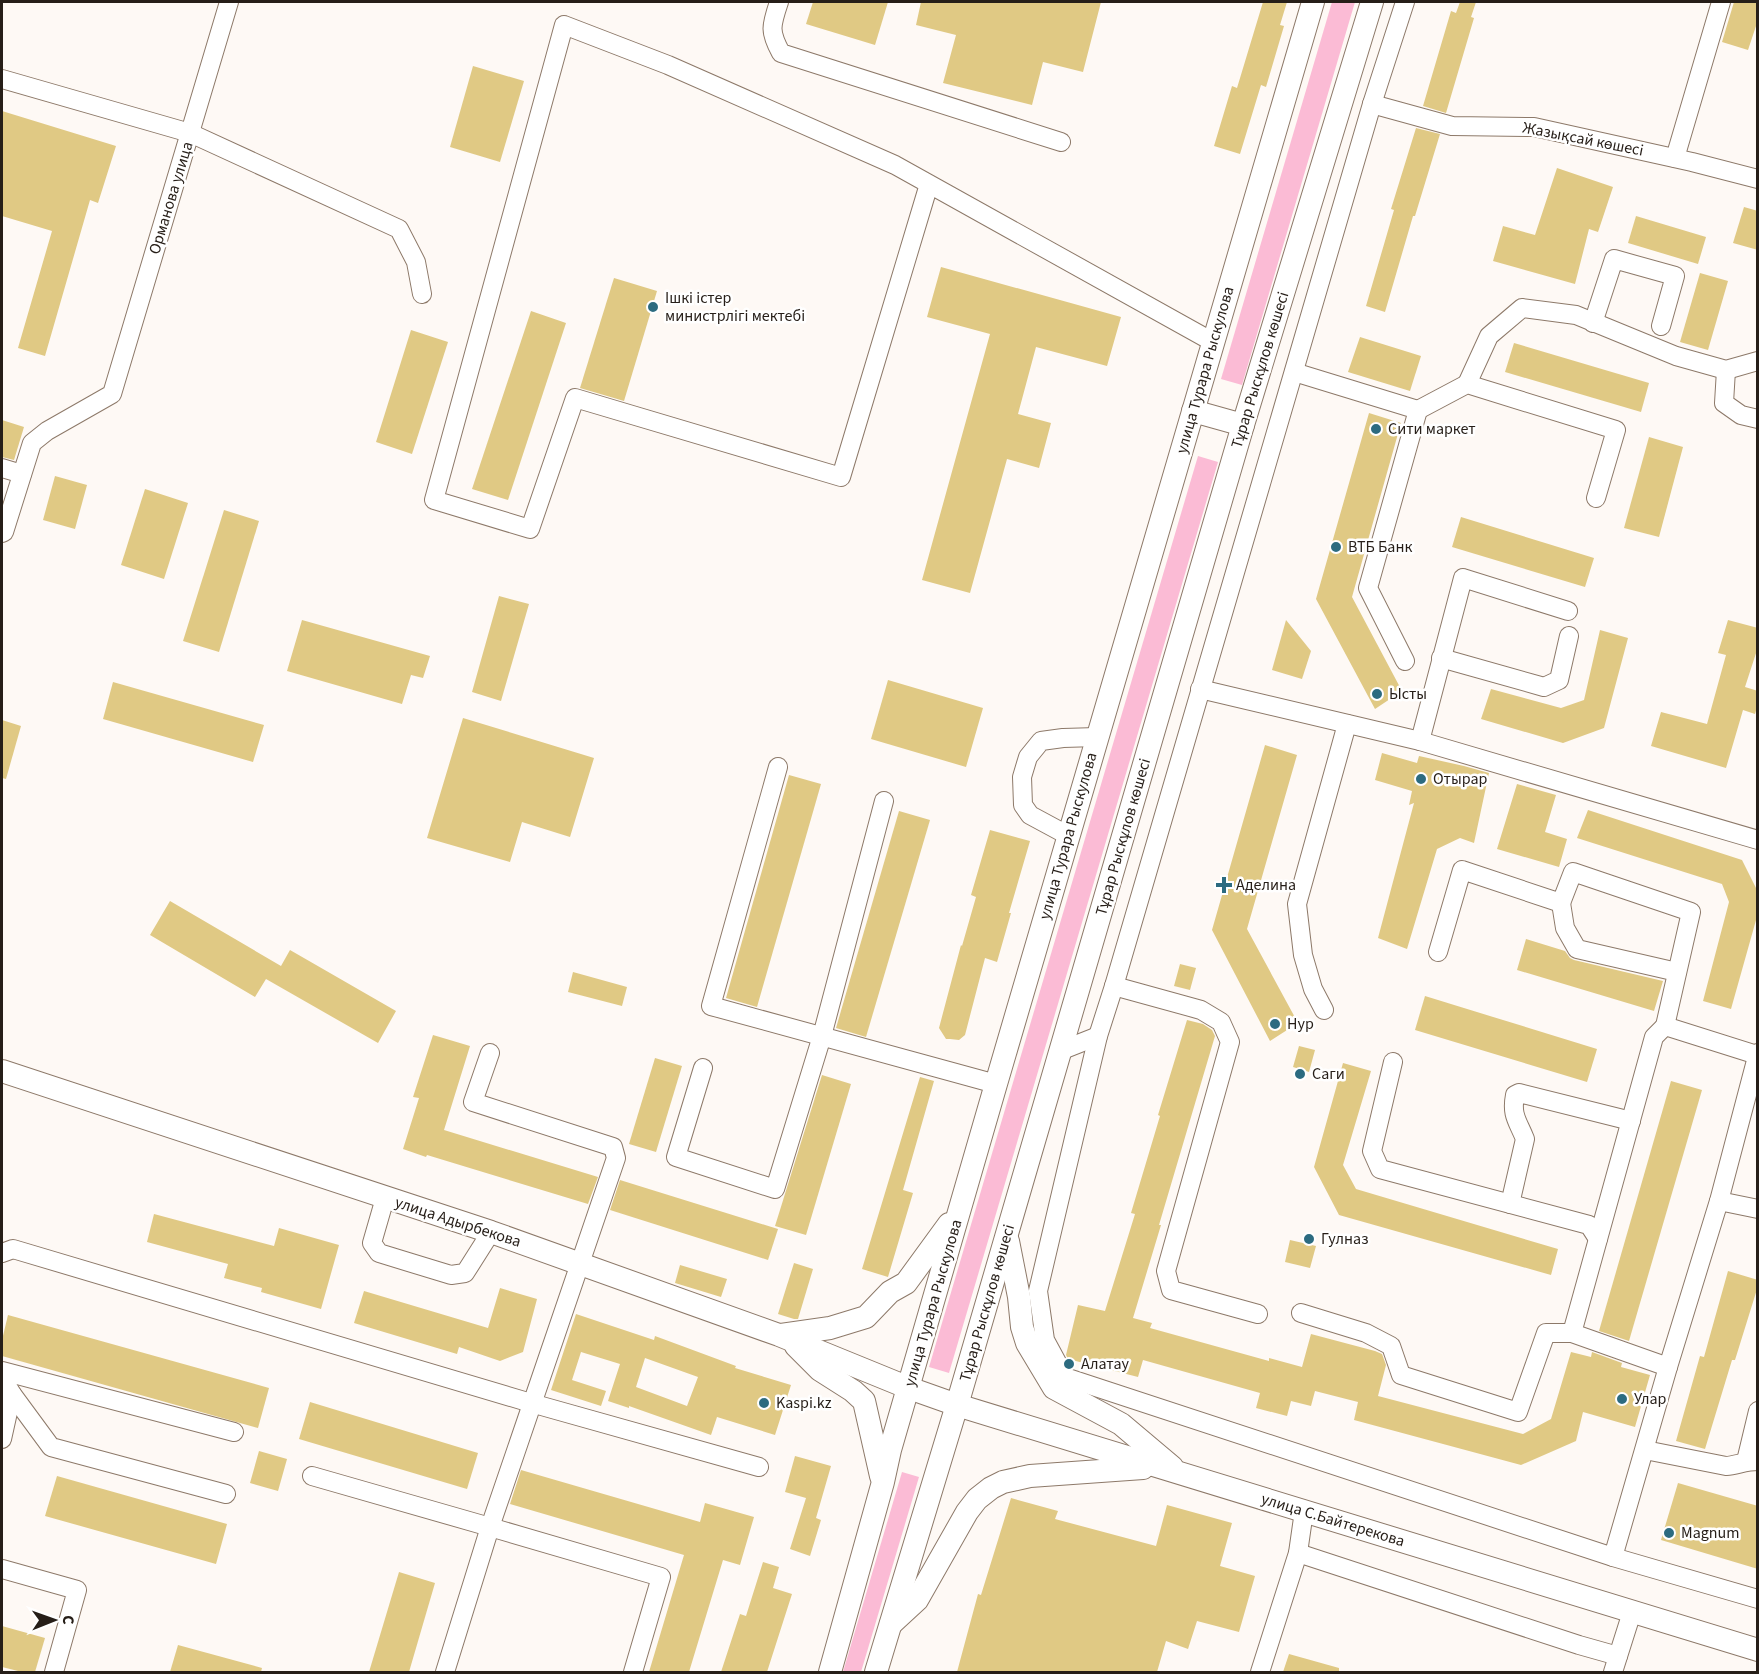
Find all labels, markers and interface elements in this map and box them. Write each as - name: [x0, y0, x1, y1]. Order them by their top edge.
- street label: Жазықсай көшесі: [1521, 116, 1645, 162]
- street label: Орманова улица: [143, 139, 199, 257]
- street label: улица Турара Рыскулова: [1171, 284, 1239, 456]
- place label: Ішкі істер министрлігі мектебі: [665, 287, 805, 327]
- street label: Тұрар Рыскұлов көшесі: [1226, 289, 1294, 451]
- marker: Ішкі істер министрлігі мектебі: [646, 300, 660, 314]
- place label: Сити маркет: [1388, 418, 1476, 440]
- marker: Сити маркет: [1369, 422, 1383, 436]
- place label: ВТБ Банк: [1348, 536, 1412, 558]
- marker: ВТБ Банк: [1329, 540, 1343, 554]
- place label: Ысты: [1389, 683, 1427, 705]
- marker: Ысты: [1370, 687, 1384, 701]
- street label: улица Турара Рыскулова: [1034, 750, 1102, 922]
- street label: Тұрар Рыскұлов көшесі: [1090, 756, 1156, 918]
- place label: Отырар: [1433, 768, 1487, 790]
- marker: Отырар: [1414, 772, 1428, 786]
- place label: Аделина: [1236, 874, 1296, 896]
- marker: Аделина: [1217, 878, 1231, 892]
- place label: Нур: [1287, 1013, 1314, 1035]
- marker: Нур: [1268, 1017, 1282, 1031]
- place label: Саги: [1312, 1063, 1345, 1085]
- marker: Саги: [1293, 1067, 1307, 1081]
- street label: улица Адырбекова: [392, 1191, 524, 1253]
- street label: улица Турара Рыскулова: [899, 1217, 967, 1389]
- street label: Тұрар Рыскұлов көшесі: [954, 1222, 1020, 1384]
- place label: Гулназ: [1321, 1228, 1368, 1250]
- marker: Гулназ: [1302, 1232, 1316, 1246]
- place label: Алатау: [1081, 1353, 1129, 1375]
- marker: Алатау: [1062, 1357, 1076, 1371]
- place label: Улар: [1634, 1388, 1667, 1410]
- place label: Kaspi.kz: [776, 1392, 832, 1414]
- marker: Улар: [1615, 1392, 1629, 1406]
- marker: Kaspi.kz: [757, 1396, 771, 1410]
- street label: улица С.Байтерекова: [1259, 1488, 1407, 1552]
- place label: Magnum: [1681, 1522, 1739, 1544]
- marker: Magnum: [1662, 1526, 1676, 1540]
- north arrow: [24, 1590, 84, 1650]
- text: С: [57, 1615, 79, 1625]

